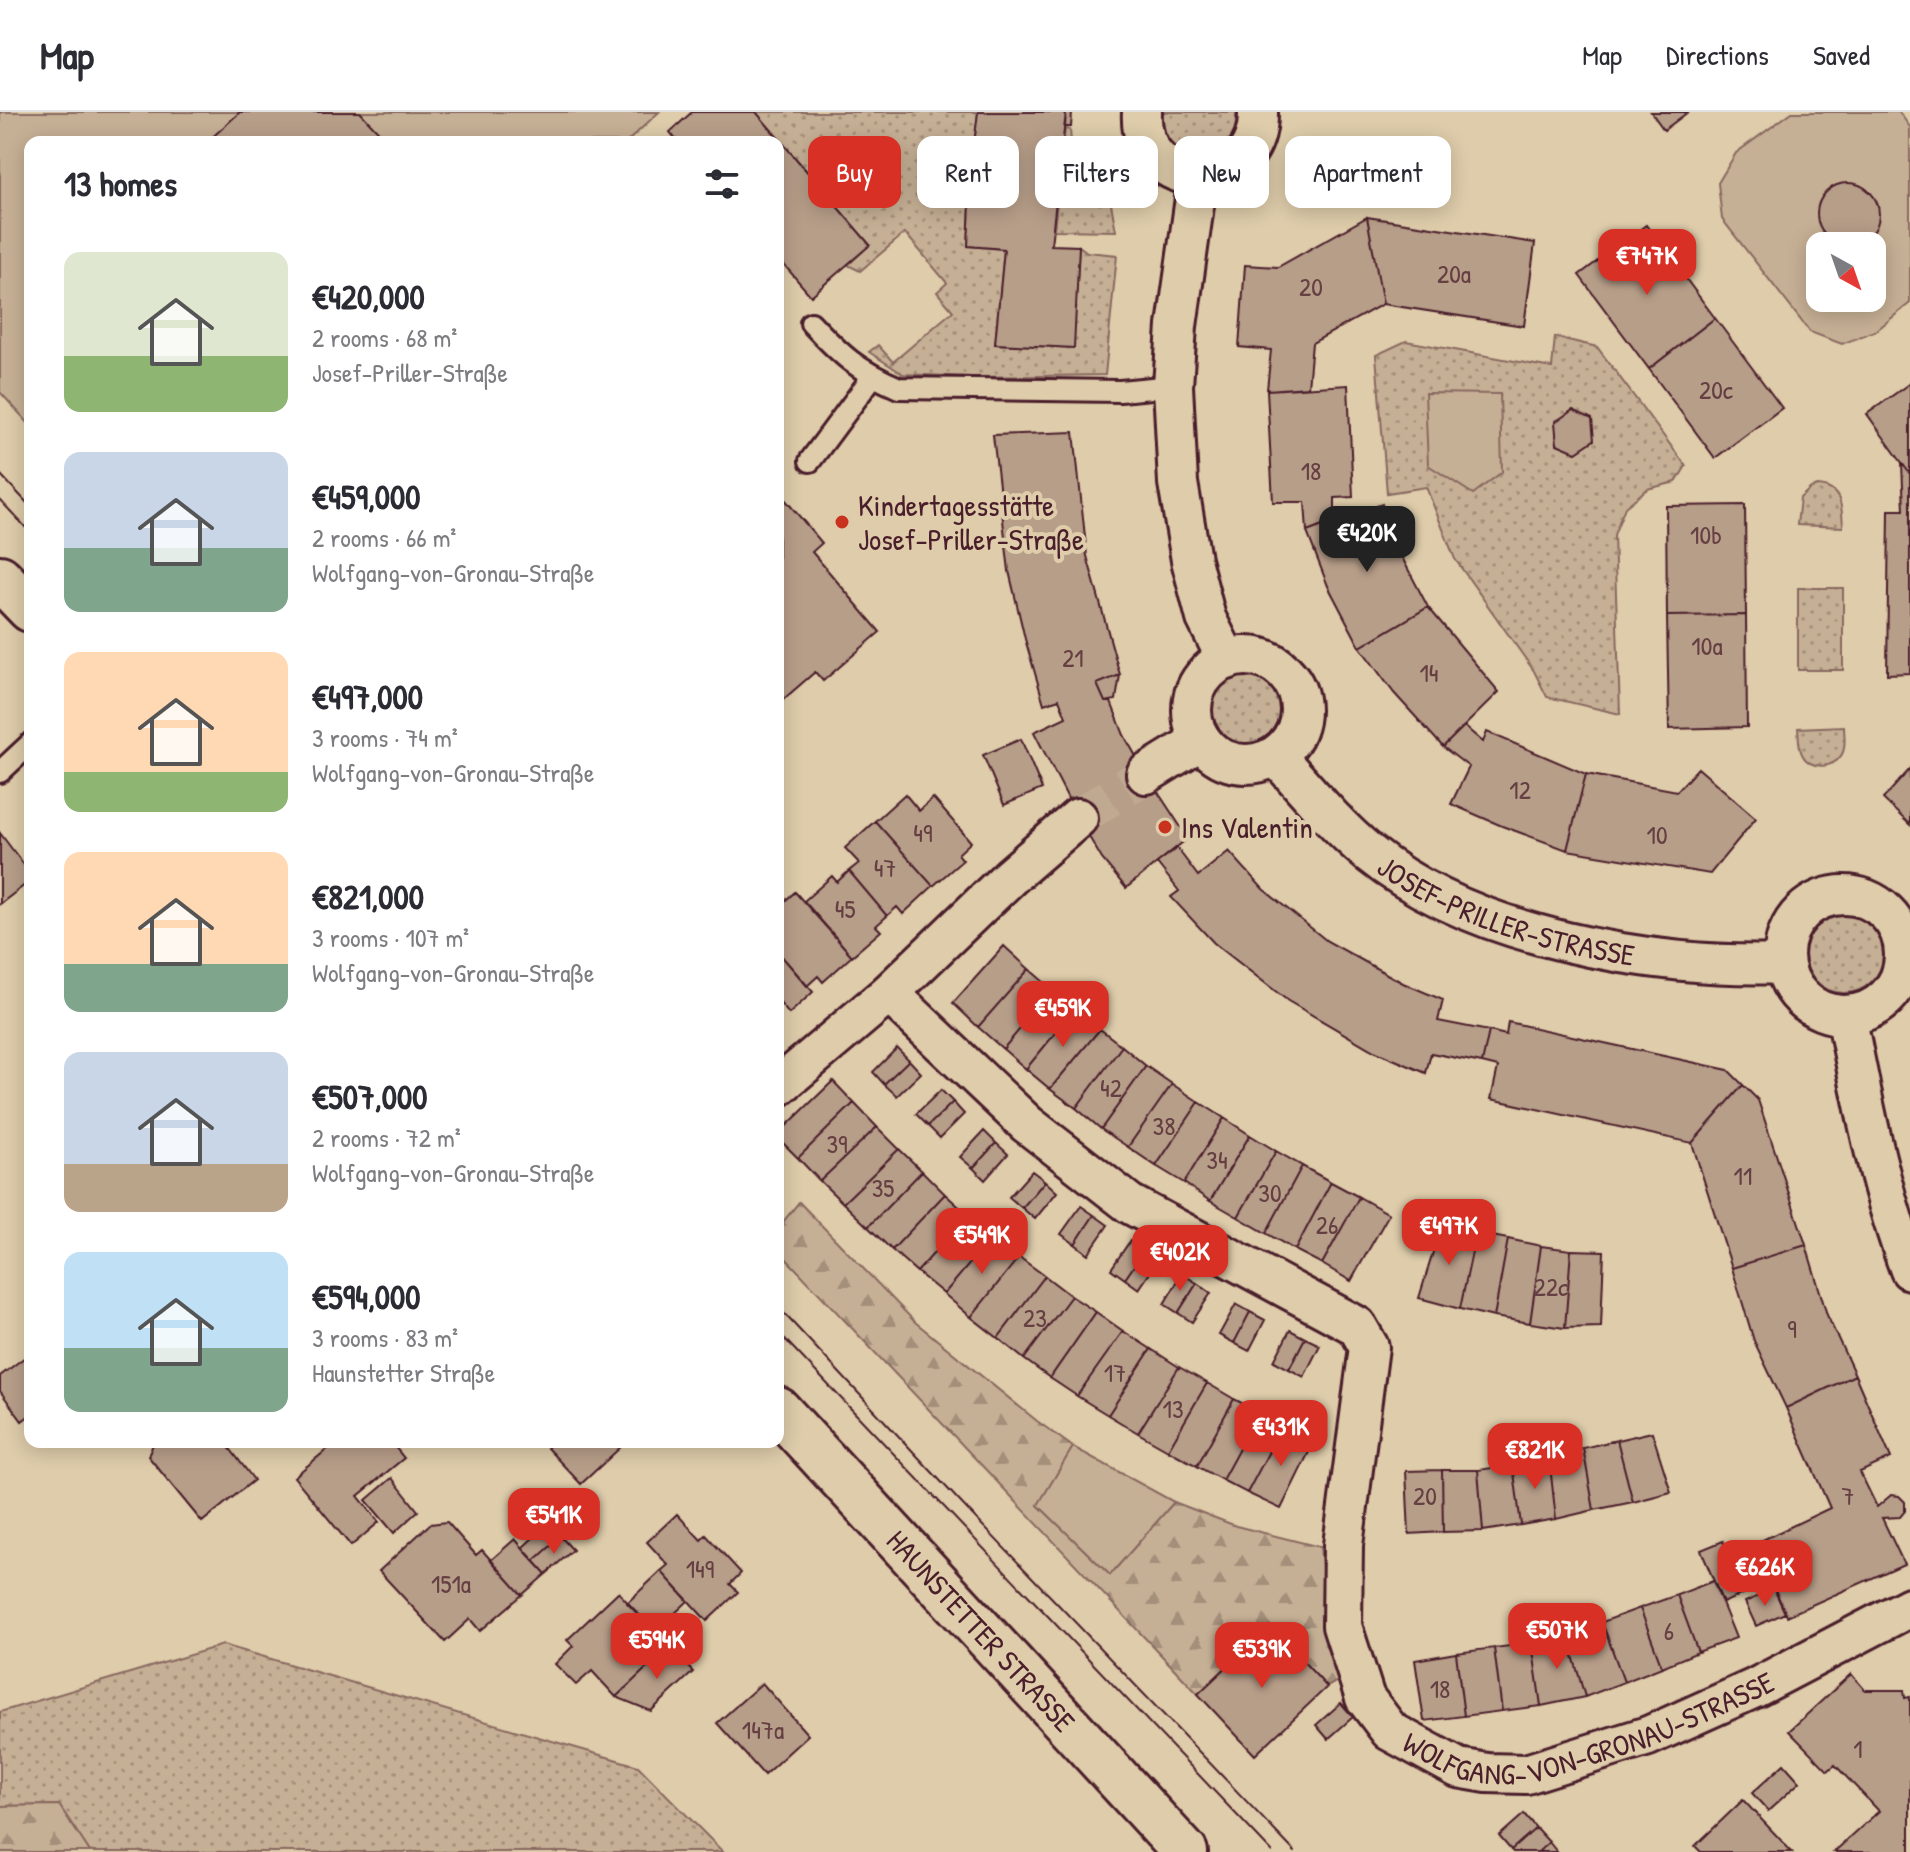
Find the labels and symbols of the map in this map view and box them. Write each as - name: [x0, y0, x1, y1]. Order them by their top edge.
- pin: €747K: [1591, 229, 1703, 297]
- north arrow: [1806, 232, 1886, 312]
- house number: 20a: [1437, 256, 1471, 291]
- house number: 20: [1299, 269, 1323, 304]
- house number: 20c: [1699, 372, 1733, 407]
- house number: 18: [1301, 453, 1321, 488]
- place label: Kindertagesstätte Josef-Priller-Straße: [858, 485, 1084, 559]
- pin: €420K: [1311, 506, 1423, 574]
- marker: Kindertagesstätte Josef-Priller-Straße: [833, 513, 851, 531]
- house number: 10b: [1690, 517, 1722, 552]
- house number: 10a: [1691, 628, 1723, 663]
- house number: 21: [1062, 640, 1084, 675]
- house number: 14: [1419, 655, 1439, 690]
- house number: 12: [1509, 772, 1531, 807]
- place label: Ins Valentin: [1181, 807, 1313, 847]
- house number: 49: [913, 815, 933, 850]
- house number: 10: [1646, 817, 1668, 852]
- marker: Ins Valentin: [1156, 818, 1174, 836]
- street label: JOSEF-PRILLER-STRASSE: [1370, 846, 1637, 975]
- house number: 47: [874, 850, 896, 885]
- house number: 45: [835, 891, 855, 926]
- pin: €459K: [1007, 981, 1119, 1049]
- house number: 42: [1100, 1070, 1122, 1105]
- house number: 38: [1153, 1108, 1175, 1143]
- house number: 39: [826, 1126, 848, 1161]
- house number: 34: [1206, 1142, 1228, 1177]
- house number: 11: [1734, 1158, 1752, 1193]
- house number: 35: [872, 1170, 894, 1205]
- house number: 30: [1258, 1175, 1282, 1210]
- pin: €497K: [1393, 1199, 1505, 1267]
- house number: 26: [1316, 1207, 1338, 1242]
- pin: €549K: [926, 1208, 1038, 1276]
- pin: €402K: [1124, 1225, 1236, 1293]
- house number: 22c: [1534, 1269, 1568, 1304]
- house number: 23: [1023, 1300, 1047, 1335]
- house number: 9: [1787, 1311, 1797, 1346]
- house number: 17: [1104, 1355, 1126, 1390]
- house number: 13: [1162, 1391, 1184, 1426]
- pin: €431K: [1225, 1400, 1337, 1468]
- pin: €821K: [1479, 1423, 1591, 1491]
- house number: 20: [1413, 1478, 1437, 1513]
- house number: 7: [1842, 1478, 1854, 1513]
- pin: €541K: [498, 1488, 610, 1556]
- street label: HAUNSTETTER STRASSE: [878, 1521, 1084, 1740]
- pin: €626K: [1709, 1540, 1821, 1608]
- house number: 149: [686, 1551, 714, 1586]
- house number: 151a: [431, 1566, 471, 1601]
- pin: €507K: [1501, 1603, 1613, 1671]
- pin: €594K: [601, 1613, 713, 1681]
- house number: 6: [1664, 1613, 1674, 1648]
- pin: €539K: [1206, 1622, 1318, 1690]
- street label: WOLFGANG-VON-GRONAU-STRASSE: [1396, 1662, 1781, 1794]
- house number: 18: [1430, 1671, 1450, 1706]
- house number: 147a: [742, 1712, 784, 1747]
- house number: 1: [1853, 1731, 1863, 1766]

